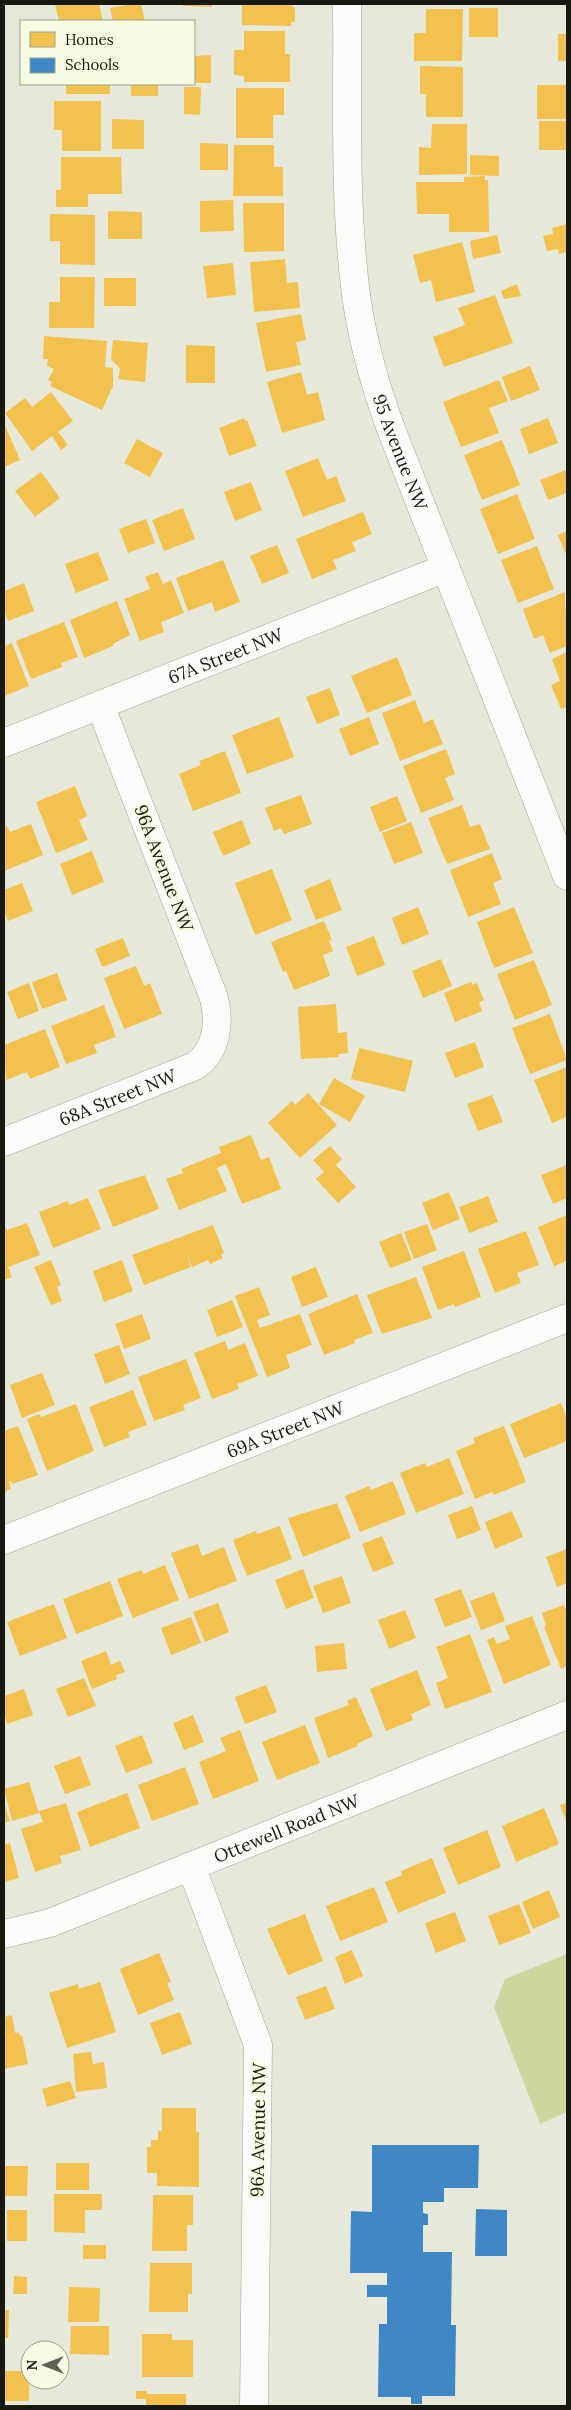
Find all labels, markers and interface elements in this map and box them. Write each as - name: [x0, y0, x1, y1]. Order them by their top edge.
- legend: [20, 20, 195, 85]
- text: Homes: [65, 30, 114, 49]
- text: Schools: [65, 55, 119, 74]
- street label: 95 Avenue NW: [368, 391, 434, 514]
- street label: 67A Street NW: [165, 622, 287, 688]
- street label: 96A Avenue NW: [129, 801, 199, 936]
- street label: 68A Street NW: [56, 1063, 180, 1130]
- street label: 69A Street NW: [223, 1395, 348, 1463]
- street label: Ottewell Road NW: [210, 1788, 363, 1867]
- street label: 96A Avenue NW: [245, 2062, 271, 2197]
- north arrow: [20, 2340, 70, 2390]
- text: N: [23, 2359, 41, 2370]

